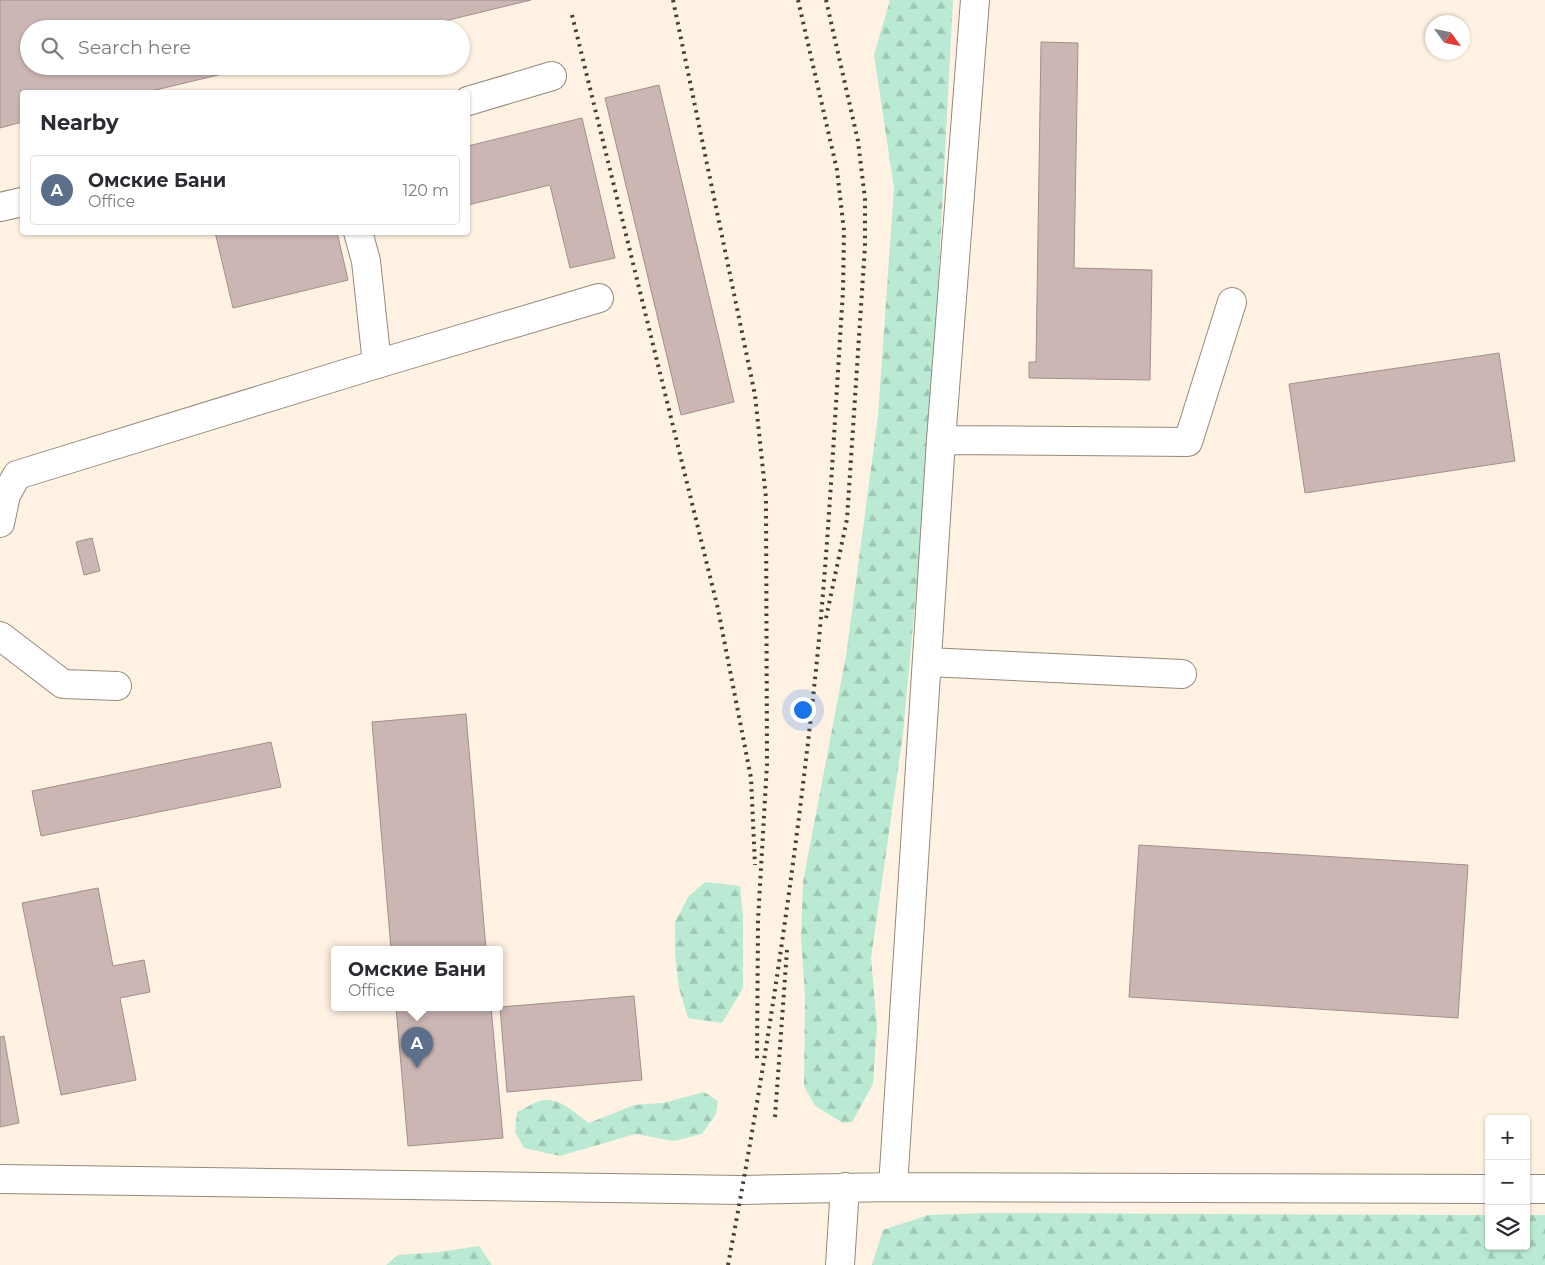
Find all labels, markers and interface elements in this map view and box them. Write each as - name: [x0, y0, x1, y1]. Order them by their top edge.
- north arrow: [1425, 15, 1470, 60]
- search box: [20, 20, 470, 75]
- icon: search: [38, 34, 66, 62]
- text: Search here: [78, 36, 191, 59]
- text: Nearby: [40, 110, 119, 135]
- text: Омские Бани: [88, 169, 226, 192]
- text: A: [51, 181, 63, 200]
- text: 120 m: [402, 181, 449, 200]
- text: Office: [88, 192, 135, 211]
- your location: [790, 697, 816, 723]
- popup: [331, 946, 503, 1011]
- text: Омские Бани: [348, 958, 486, 981]
- text: Office: [348, 981, 395, 1000]
- pin: A: [401, 1027, 433, 1068]
- map controls: [1485, 1115, 1530, 1250]
- button: +: [1485, 1115, 1530, 1160]
- button: −: [1485, 1160, 1530, 1205]
- button: layers: [1485, 1205, 1530, 1250]

